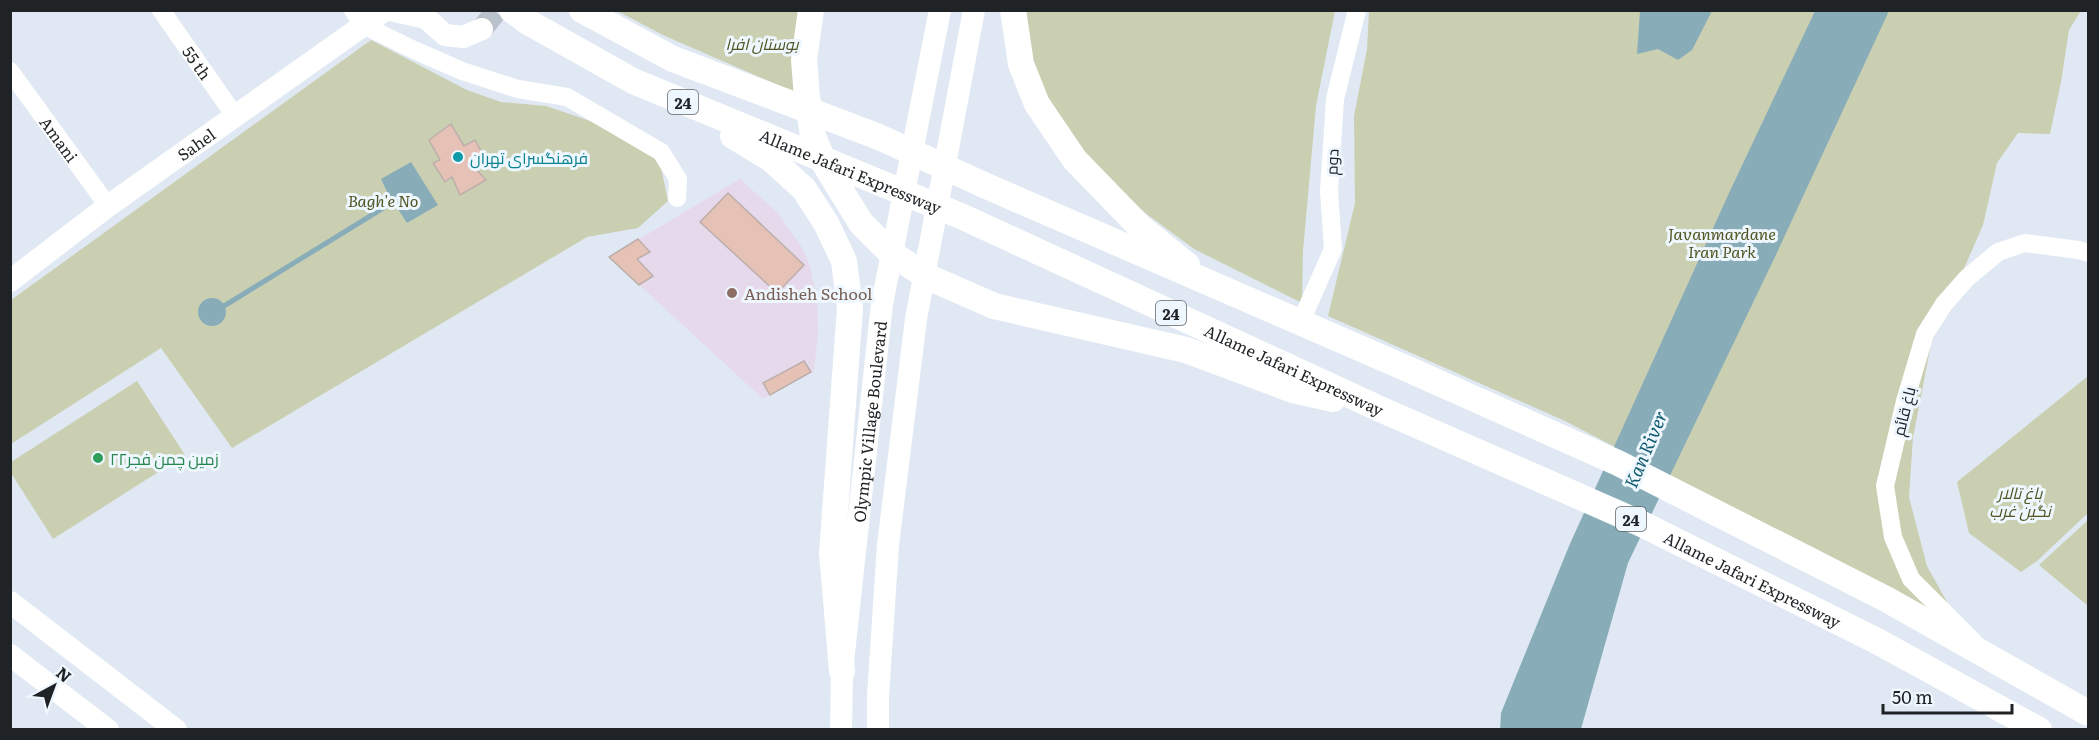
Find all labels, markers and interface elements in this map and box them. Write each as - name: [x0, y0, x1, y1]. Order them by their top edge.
- park label: بوستان افرا: [726, 31, 799, 55]
- street label: 55 th: [177, 41, 218, 85]
- road number: 24: [668, 90, 698, 114]
- street label: Amani: [35, 111, 84, 167]
- street label: Sahel: [172, 122, 220, 166]
- street label: Allame Jafari Expressway: [756, 123, 946, 219]
- place label: فرهنگسرای تهران: [470, 145, 588, 169]
- street label: دوم: [1318, 148, 1345, 176]
- marker: فرهنگسرای تهران: [451, 150, 465, 164]
- park label: Bagh'e No: [348, 188, 418, 212]
- park label: Javanmardane Iran Park: [1668, 221, 1776, 263]
- place label: Andisheh School: [744, 281, 872, 305]
- marker: Andisheh School: [725, 286, 739, 300]
- road number: 24: [1156, 301, 1186, 325]
- street label: Allame Jafari Expressway: [1201, 318, 1389, 422]
- street label: Olympic Village Boulevard: [846, 319, 892, 523]
- street label: باغ قائم: [1885, 384, 1922, 439]
- water label: Kan River: [1617, 406, 1673, 492]
- place label: زمین چمن فجر۲۲: [110, 446, 219, 471]
- marker: زمین چمن فجر۲۲: [91, 451, 105, 465]
- park label: باغ تالار نگین غرب: [1989, 480, 2052, 522]
- road number: 24: [1616, 507, 1646, 531]
- street label: Allame Jafari Expressway: [1660, 525, 1846, 634]
- north arrow: [24, 656, 84, 716]
- text: N: [52, 660, 77, 687]
- scale bar: [1883, 677, 2012, 715]
- text: 50 m: [1892, 683, 1933, 710]

